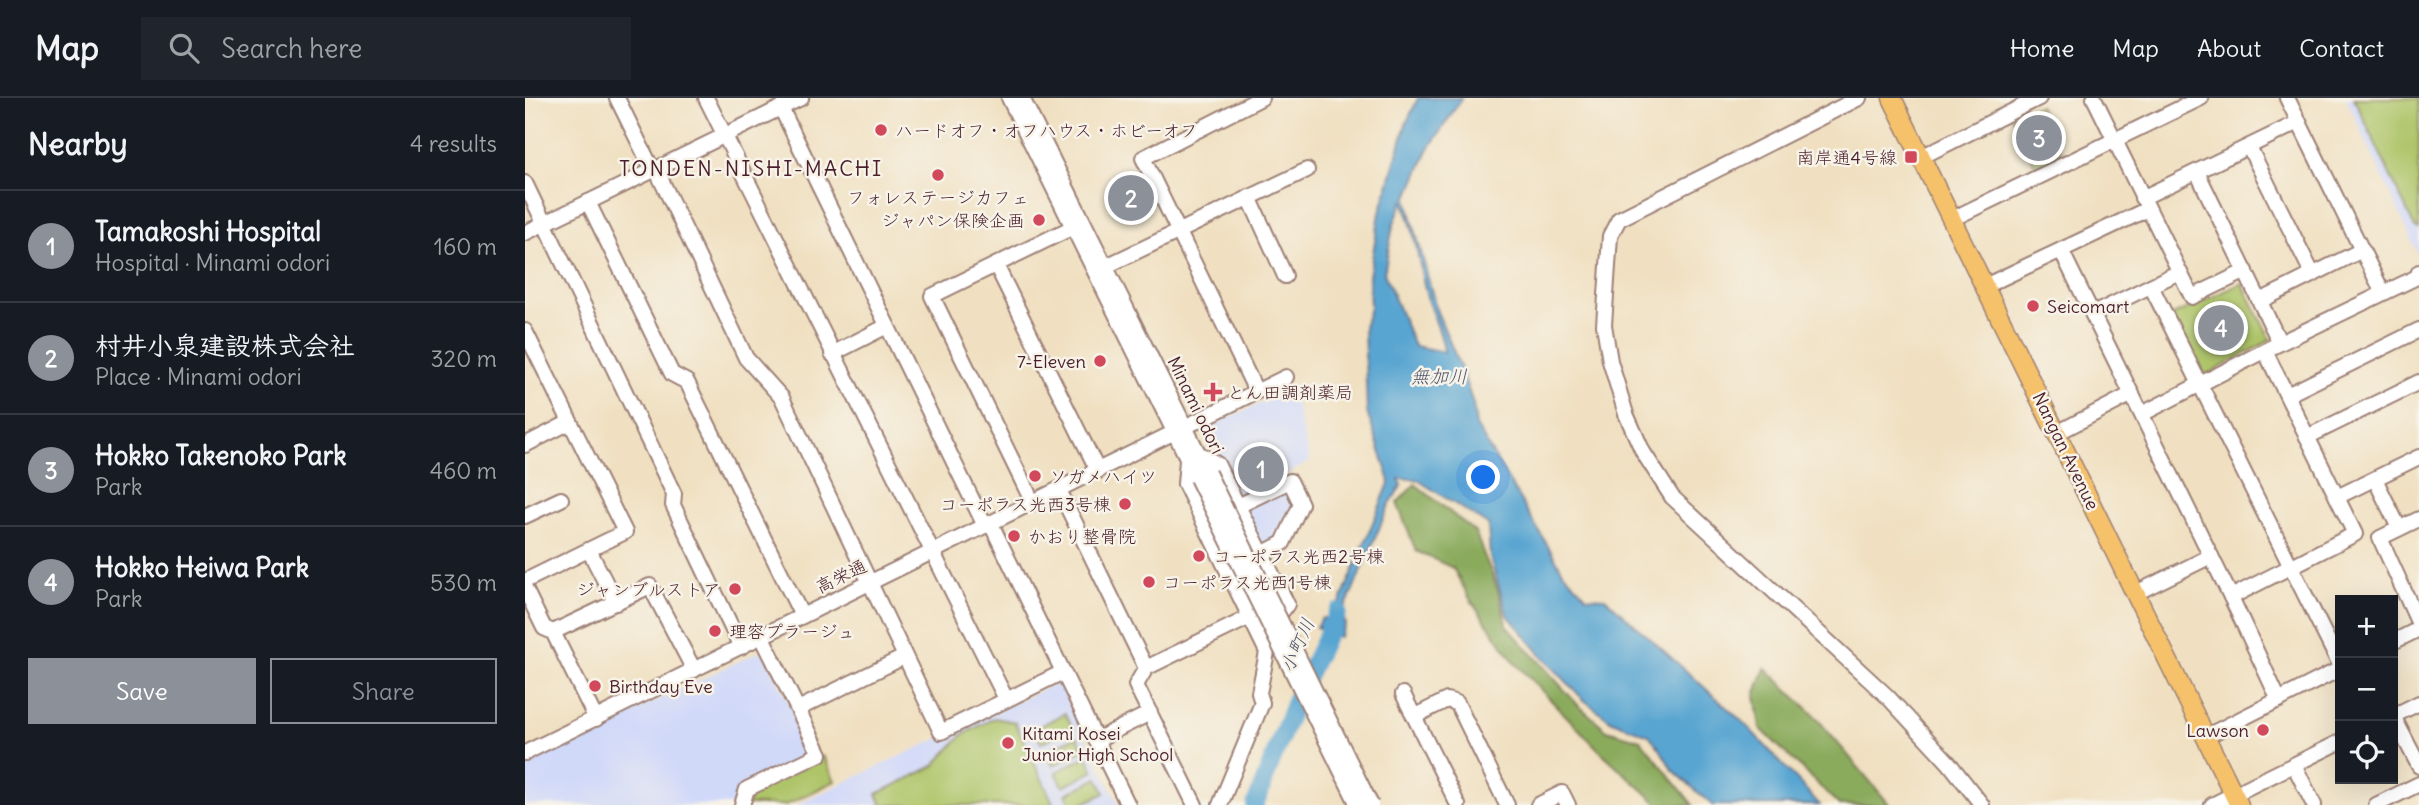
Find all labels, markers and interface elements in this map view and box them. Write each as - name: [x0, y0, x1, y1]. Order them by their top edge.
- search box: [141, 17, 631, 80]
- text: Map: [35, 27, 99, 69]
- icon: search: [165, 29, 203, 67]
- text: Search here: [221, 32, 362, 65]
- text: Home: [2010, 33, 2074, 63]
- text: Map: [2112, 33, 2159, 63]
- text: About: [2197, 33, 2261, 63]
- text: Contact: [2299, 33, 2384, 63]
- pin: 3: [2016, 112, 2062, 164]
- place label: ハードオフ・オフハウス・ホビーオフ: [895, 119, 1198, 142]
- marker: ハードオフ・オフハウス・ホビーオフ: [873, 122, 889, 138]
- text: Nearby: [28, 125, 128, 163]
- text: 4 results: [410, 129, 497, 158]
- place label: 南岸通4号線: [1797, 146, 1897, 169]
- marker: 南岸通4号線: [1903, 149, 1919, 165]
- district label: TONDEN-NISHI-MACHI: [619, 155, 883, 182]
- marker: フォレステージカフェ: [930, 167, 946, 183]
- pin: 2: [1108, 172, 1154, 224]
- place label: フォレステージカフェ: [847, 186, 1029, 209]
- place label: ジャパン保険企画: [881, 209, 1025, 232]
- marker: ジャパン保険企画: [1031, 212, 1047, 228]
- text: Tamakoshi Hospital: [95, 215, 321, 248]
- text: 1: [46, 232, 56, 261]
- text: 160 m: [434, 232, 497, 261]
- text: Hospital · Minami odori: [95, 248, 330, 277]
- place label: Seicomart: [2047, 295, 2129, 318]
- marker: Seicomart: [2025, 298, 2041, 314]
- pin: 4: [2198, 302, 2244, 354]
- text: 村井小泉建設株式会社: [95, 329, 355, 362]
- text: 2: [45, 344, 57, 373]
- text: 320 m: [431, 344, 497, 373]
- place label: 7-Eleven: [1017, 350, 1086, 373]
- marker: 7-Eleven: [1092, 353, 1108, 369]
- street label: Minami odori: [1163, 353, 1229, 457]
- text: Place · Minami odori: [95, 362, 302, 391]
- water label: 無加川: [1410, 364, 1468, 388]
- place label: とん田調剤薬局: [1227, 381, 1353, 404]
- marker: とん田調剤薬局: [1205, 384, 1221, 400]
- street label: Nangan Avenue: [2028, 388, 2104, 514]
- text: Hokko Takenoko Park: [95, 439, 347, 472]
- pin: 1: [1238, 443, 1284, 495]
- text: 3: [44, 456, 58, 485]
- text: 460 m: [430, 456, 497, 485]
- your location: [1466, 460, 1500, 494]
- place label: ソガメハイツ: [1049, 465, 1157, 488]
- marker: ソガメハイツ: [1027, 468, 1043, 484]
- text: Park: [95, 472, 143, 501]
- place label: コーポラス光西3号棟: [939, 493, 1111, 516]
- marker: コーポラス光西3号棟: [1117, 496, 1133, 512]
- place label: かおり整骨院: [1028, 525, 1136, 548]
- marker: かおり整骨院: [1006, 528, 1022, 544]
- place label: コーポラス光西2号棟: [1213, 545, 1384, 568]
- marker: コーポラス光西2号棟: [1191, 548, 1207, 564]
- text: Hokko Heiwa Park: [95, 551, 309, 584]
- street label: 高栄通: [812, 554, 870, 598]
- text: 4: [44, 568, 58, 597]
- text: 530 m: [430, 568, 497, 597]
- place label: コーポラス光西1号棟: [1163, 571, 1331, 594]
- marker: コーポラス光西1号棟: [1141, 574, 1157, 590]
- place label: ジャンブルストア: [576, 578, 721, 601]
- marker: ジャンブルストア: [727, 581, 743, 597]
- text: Park: [95, 584, 143, 613]
- map controls: [2335, 595, 2398, 784]
- button: +: [2335, 595, 2398, 658]
- water label: 小町川: [1274, 614, 1320, 676]
- place label: 理容プラージュ: [729, 620, 855, 643]
- marker: 理容プラージュ: [707, 623, 723, 639]
- button: Save: [28, 658, 256, 724]
- button: Share: [270, 658, 497, 724]
- button: −: [2335, 658, 2398, 721]
- place label: Birthday Eve: [609, 675, 713, 698]
- marker: Birthday Eve: [587, 678, 603, 694]
- place label: Lawson: [2186, 719, 2249, 742]
- button: locate: [2335, 721, 2398, 784]
- place label: Kitami Kosei Junior High School: [1022, 722, 1173, 766]
- marker: Lawson: [2255, 722, 2271, 738]
- marker: Kitami Kosei Junior High School: [1000, 735, 1016, 751]

